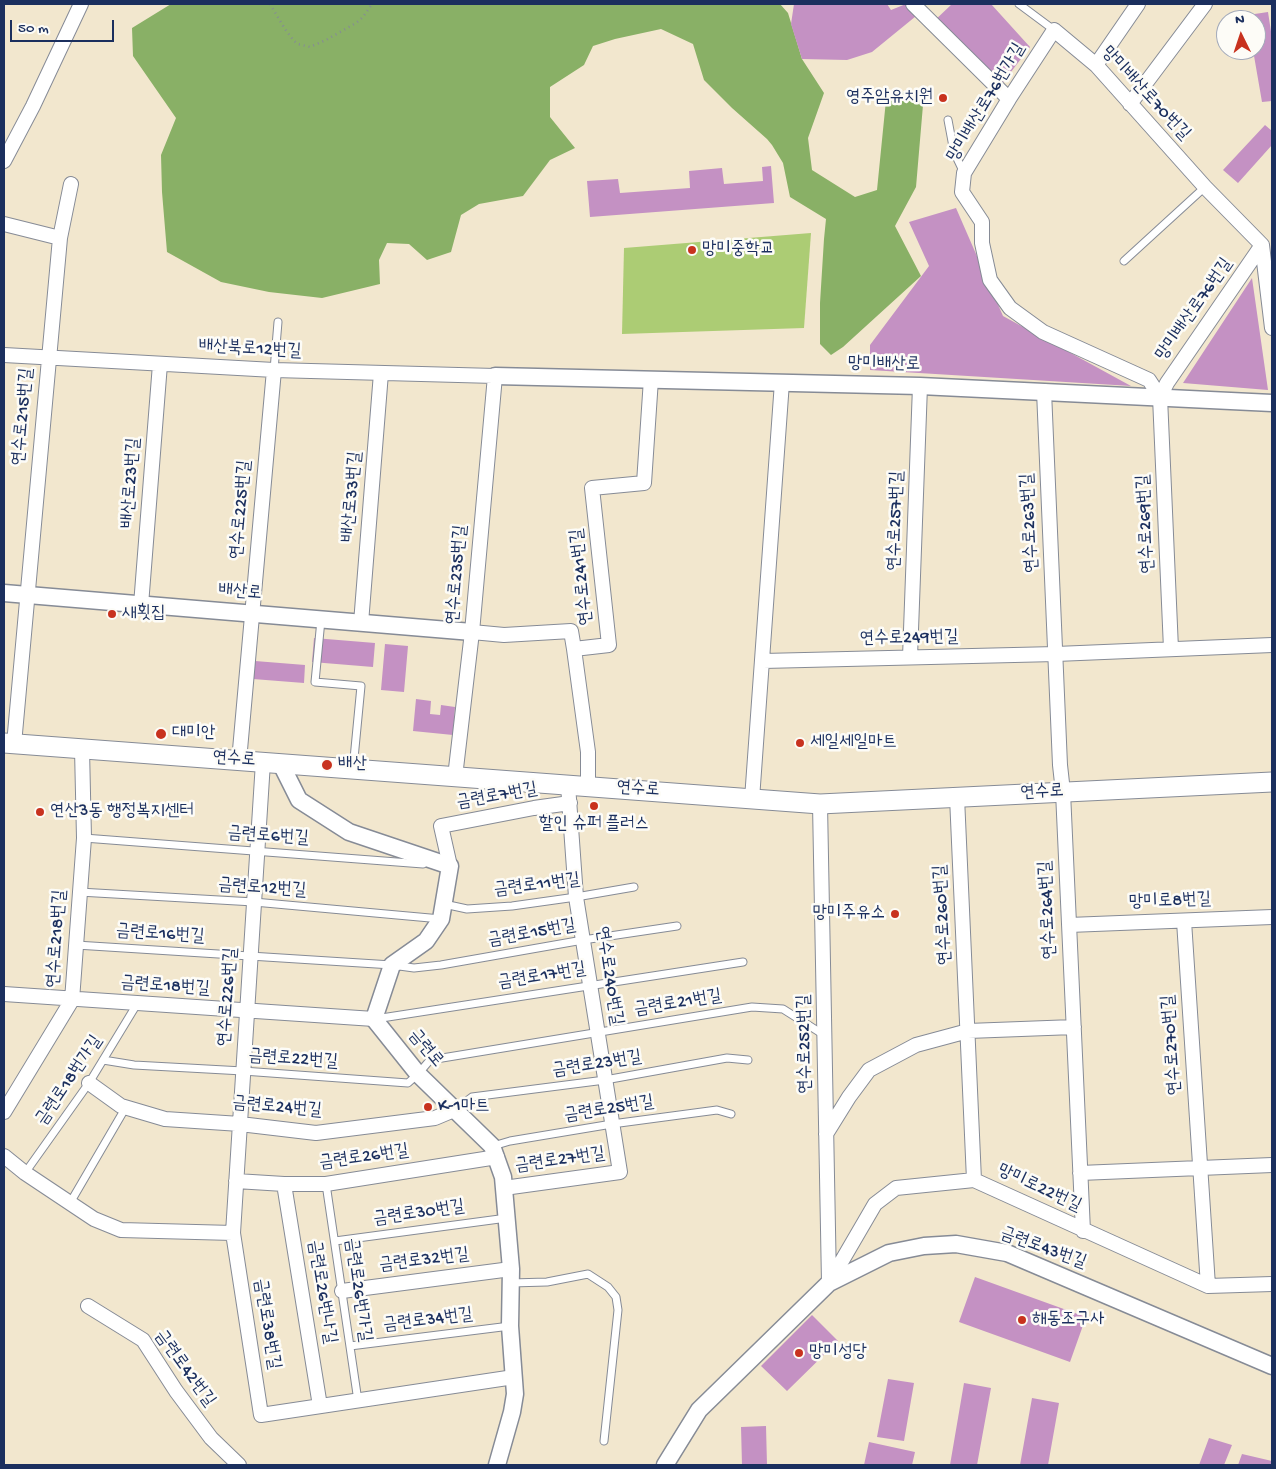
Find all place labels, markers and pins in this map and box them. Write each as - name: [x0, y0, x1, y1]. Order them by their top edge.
- place label: 영주암유치원: [846, 87, 933, 109]
- marker: 영주암유치원: [937, 92, 949, 104]
- place label: 망미중학교: [702, 239, 774, 261]
- marker: 망미중학교: [686, 244, 698, 256]
- place label: 새횟집: [122, 603, 165, 625]
- marker: 새횟집: [106, 608, 118, 620]
- place label: 대미안: [172, 723, 215, 745]
- marker: 대미안: [154, 727, 168, 741]
- place label: 세일세일마트: [810, 732, 897, 754]
- marker: 세일세일마트: [794, 737, 806, 749]
- place label: 배산: [338, 754, 367, 776]
- marker: 배산: [320, 758, 334, 772]
- marker: 할인 슈퍼 플러스: [588, 800, 600, 812]
- place label: 연산3동 행정복지센터: [50, 801, 194, 823]
- marker: 연산3동 행정복지센터: [34, 806, 46, 818]
- place label: 할인 슈퍼 플러스: [539, 814, 649, 836]
- place label: 망미주유소: [813, 903, 885, 925]
- marker: 망미주유소: [889, 908, 901, 920]
- place label: K-1마트: [438, 1096, 490, 1118]
- marker: K-1마트: [422, 1101, 434, 1113]
- place label: 해동조구사: [1032, 1309, 1104, 1331]
- marker: 해동조구사: [1016, 1314, 1028, 1326]
- place label: 망미성당: [809, 1342, 867, 1364]
- marker: 망미성당: [793, 1347, 805, 1359]

